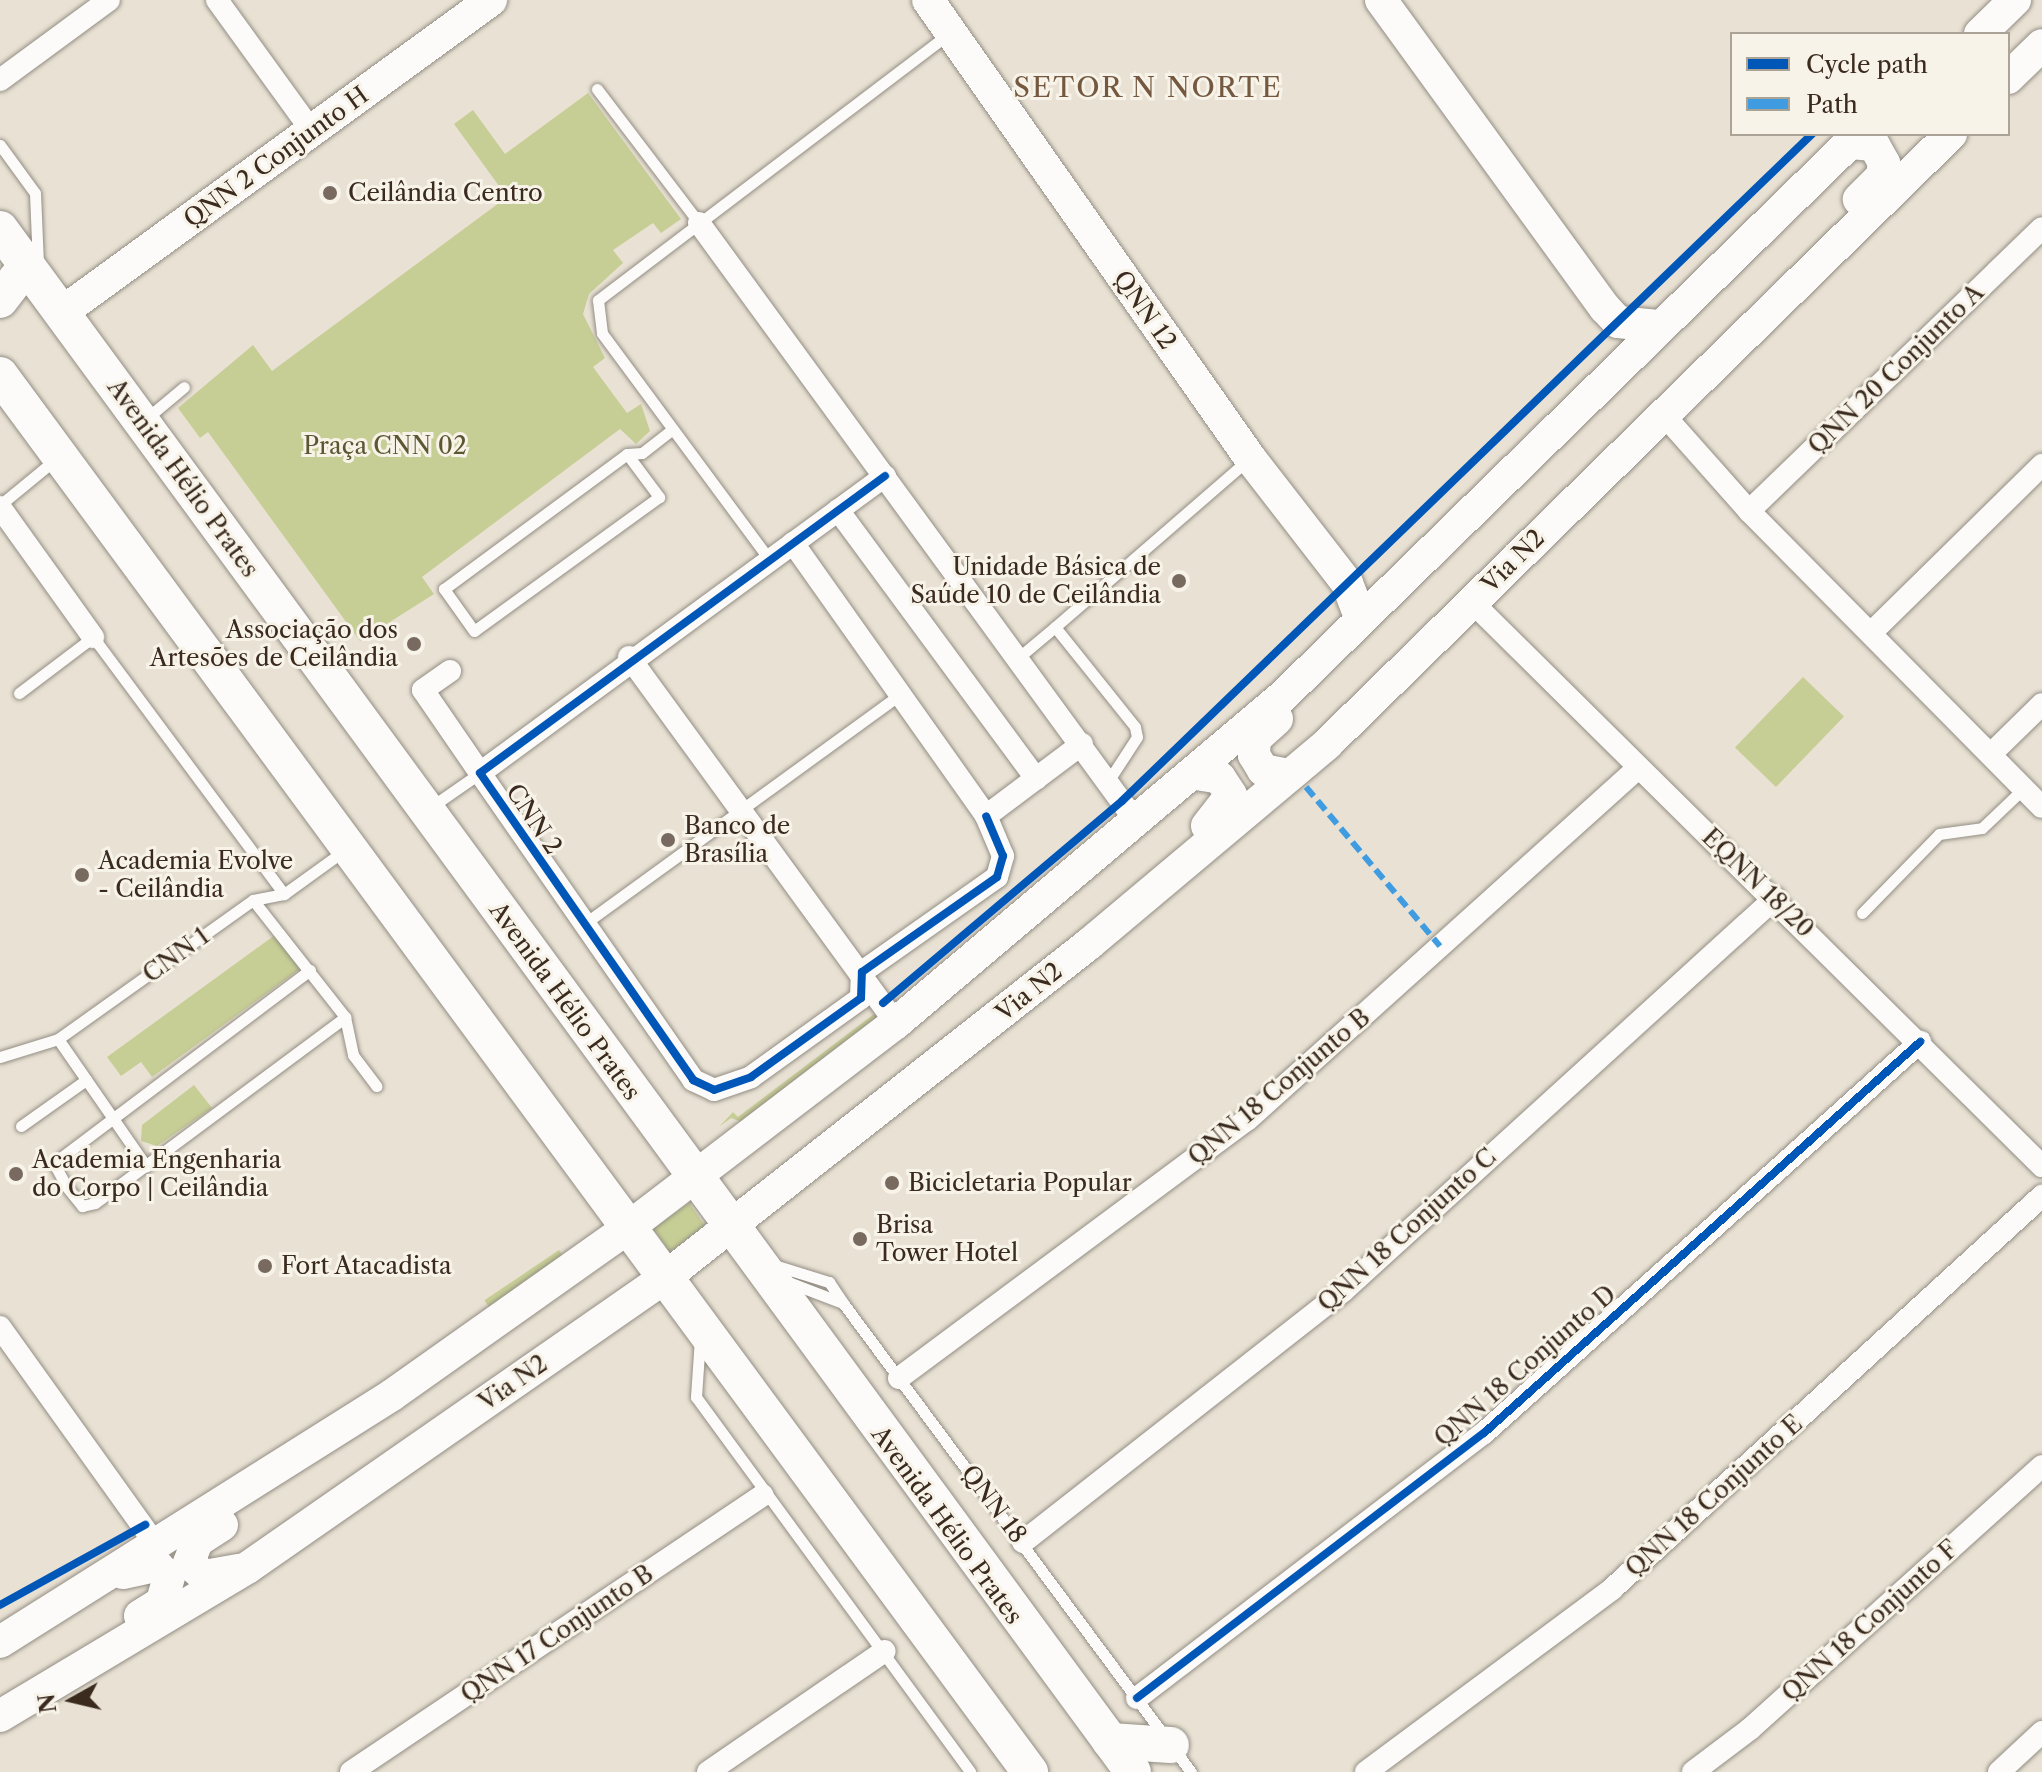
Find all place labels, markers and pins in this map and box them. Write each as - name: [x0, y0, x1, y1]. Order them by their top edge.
- place label: Ceilândia Centro: [348, 179, 543, 207]
- marker: Ceilândia Centro: [319, 182, 341, 204]
- place label: Unidade Básica de Saúde 10 de Ceilândia: [910, 553, 1161, 609]
- marker: Unidade Básica de Saúde 10 de Ceilândia: [1168, 570, 1190, 592]
- place label: Associação dos Artesões de Ceilândia: [150, 616, 398, 672]
- marker: Associação dos Artesões de Ceilândia: [405, 635, 423, 653]
- place label: Banco de Brasília: [684, 812, 790, 868]
- marker: Banco de Brasília: [659, 831, 677, 849]
- place label: Academia Evolve - Ceilândia: [98, 847, 294, 903]
- marker: Academia Evolve - Ceilândia: [73, 866, 91, 884]
- place label: Academia Engenharia do Corpo | Ceilândia: [32, 1146, 282, 1202]
- marker: Academia Engenharia do Corpo | Ceilândia: [7, 1165, 25, 1183]
- place label: Bicicletaria Popular: [908, 1169, 1132, 1197]
- marker: Bicicletaria Popular: [883, 1174, 901, 1192]
- place label: Brisa Tower Hotel: [876, 1211, 1019, 1267]
- marker: Brisa Tower Hotel: [851, 1230, 869, 1248]
- place label: Fort Atacadista: [281, 1252, 453, 1280]
- marker: Fort Atacadista: [256, 1257, 274, 1275]

